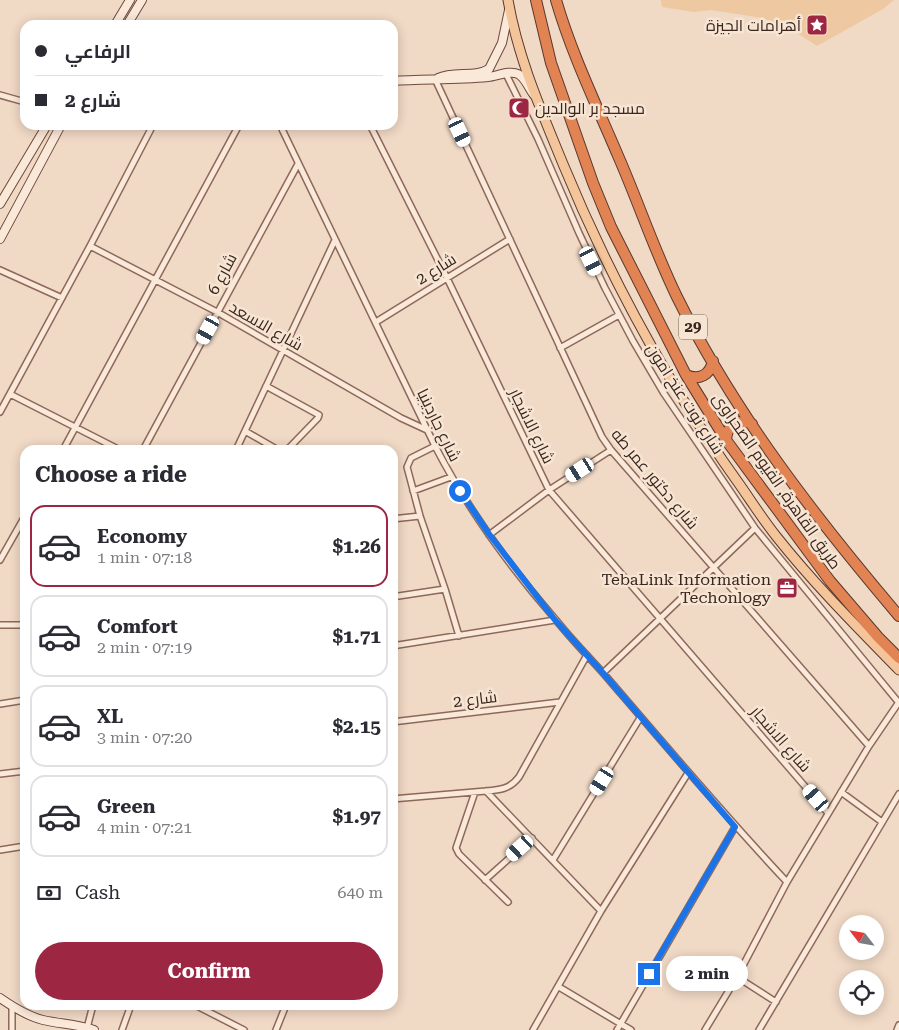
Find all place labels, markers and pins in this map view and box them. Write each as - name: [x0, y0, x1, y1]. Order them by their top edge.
- place icon: أهرامات الجيزة: [805, 13, 829, 37]
- place label: أهرامات الجيزة: [706, 16, 801, 35]
- mosque icon: مسجد بر الوالدين: [507, 96, 531, 120]
- place label: مسجد بر الوالدين: [535, 99, 645, 119]
- place label: TebaLink Information Techonlogy: [601, 570, 772, 607]
- office icon: TebaLink Information Techonlogy: [775, 576, 799, 600]

